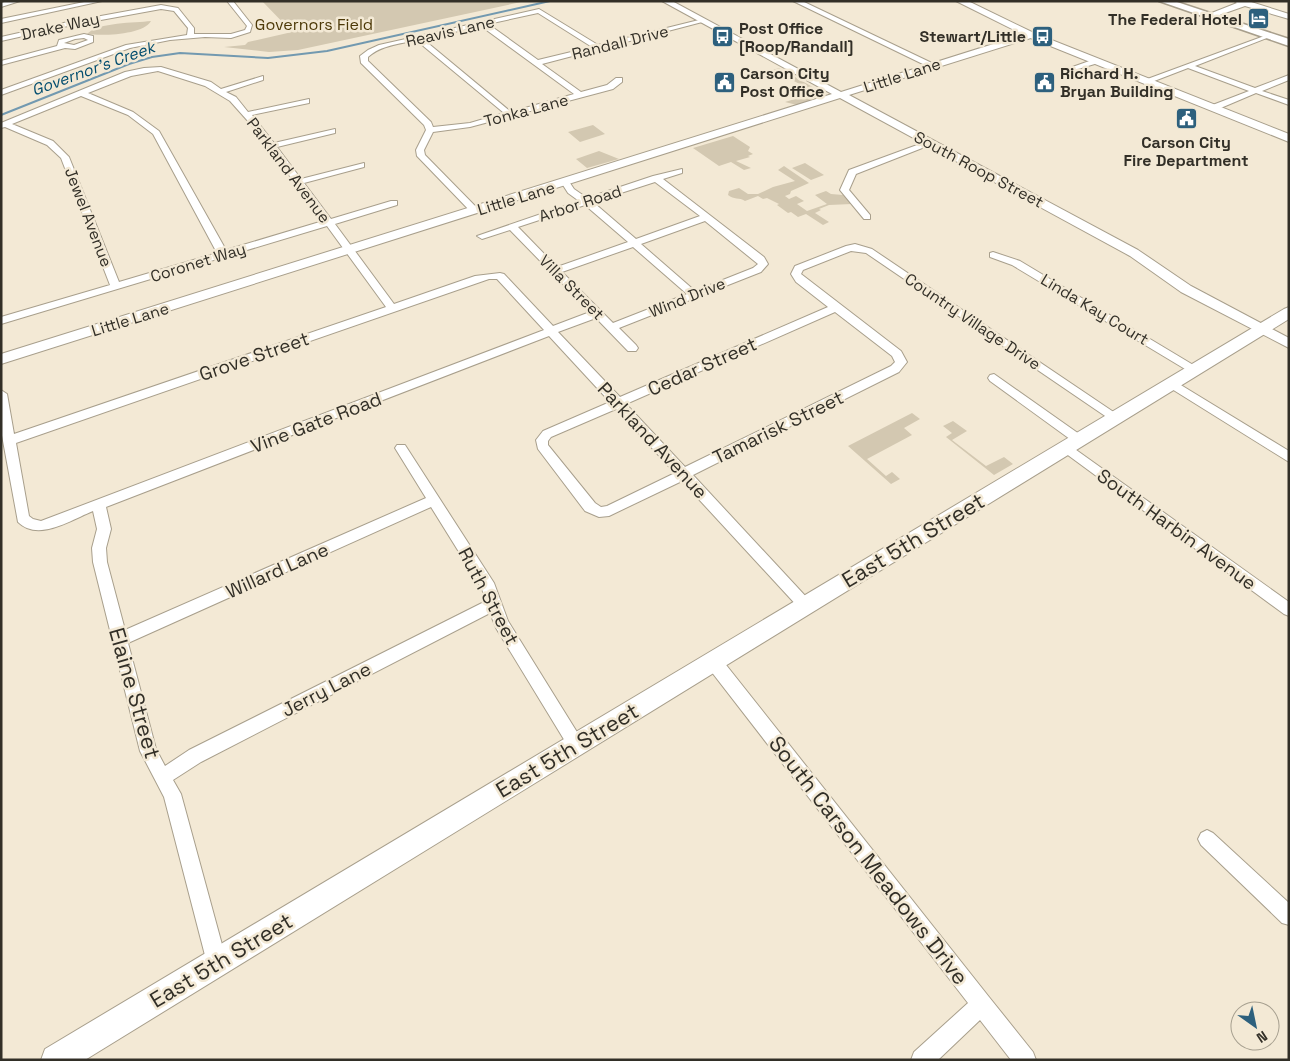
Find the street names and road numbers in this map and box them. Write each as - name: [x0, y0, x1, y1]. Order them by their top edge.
- street label: Drake Way: [19, 8, 101, 45]
- street label: Reavis Lane: [404, 11, 497, 52]
- street label: Randall Drive: [570, 20, 671, 65]
- street label: Little Lane: [861, 53, 943, 98]
- street label: Tonka Lane: [482, 89, 571, 132]
- street label: Parkland Avenue: [242, 113, 335, 227]
- street label: South Roop Street: [910, 126, 1047, 213]
- street label: Jewel Avenue: [60, 164, 117, 270]
- street label: Little Lane: [475, 177, 557, 220]
- street label: Arbor Road: [536, 180, 624, 227]
- street label: Coronet Way: [148, 238, 248, 287]
- street label: Villa Street: [535, 250, 609, 324]
- street label: Country Village Drive: [901, 268, 1045, 375]
- street label: Linda Kay Court: [1037, 269, 1152, 350]
- street label: Wind Drive: [646, 273, 728, 322]
- street label: Little Lane: [89, 298, 171, 341]
- street label: Grove Street: [196, 326, 312, 387]
- street label: Cedar Street: [644, 331, 761, 402]
- street label: Parkland Avenue: [592, 377, 713, 504]
- street label: Tamarisk Street: [709, 385, 848, 470]
- street label: Vine Gate Road: [247, 386, 385, 459]
- street label: South Harbin Avenue: [1092, 463, 1261, 596]
- street label: East 5th Street: [836, 486, 990, 594]
- street label: Willard Lane: [222, 537, 332, 604]
- street label: Ruth Street: [452, 543, 525, 649]
- street label: Elaine Street: [103, 624, 167, 762]
- street label: Jerry Lane: [277, 656, 375, 723]
- street label: East 5th Street: [490, 696, 644, 804]
- street label: South Carson Meadows Drive: [763, 730, 975, 990]
- street label: East 5th Street: [144, 906, 298, 1014]

